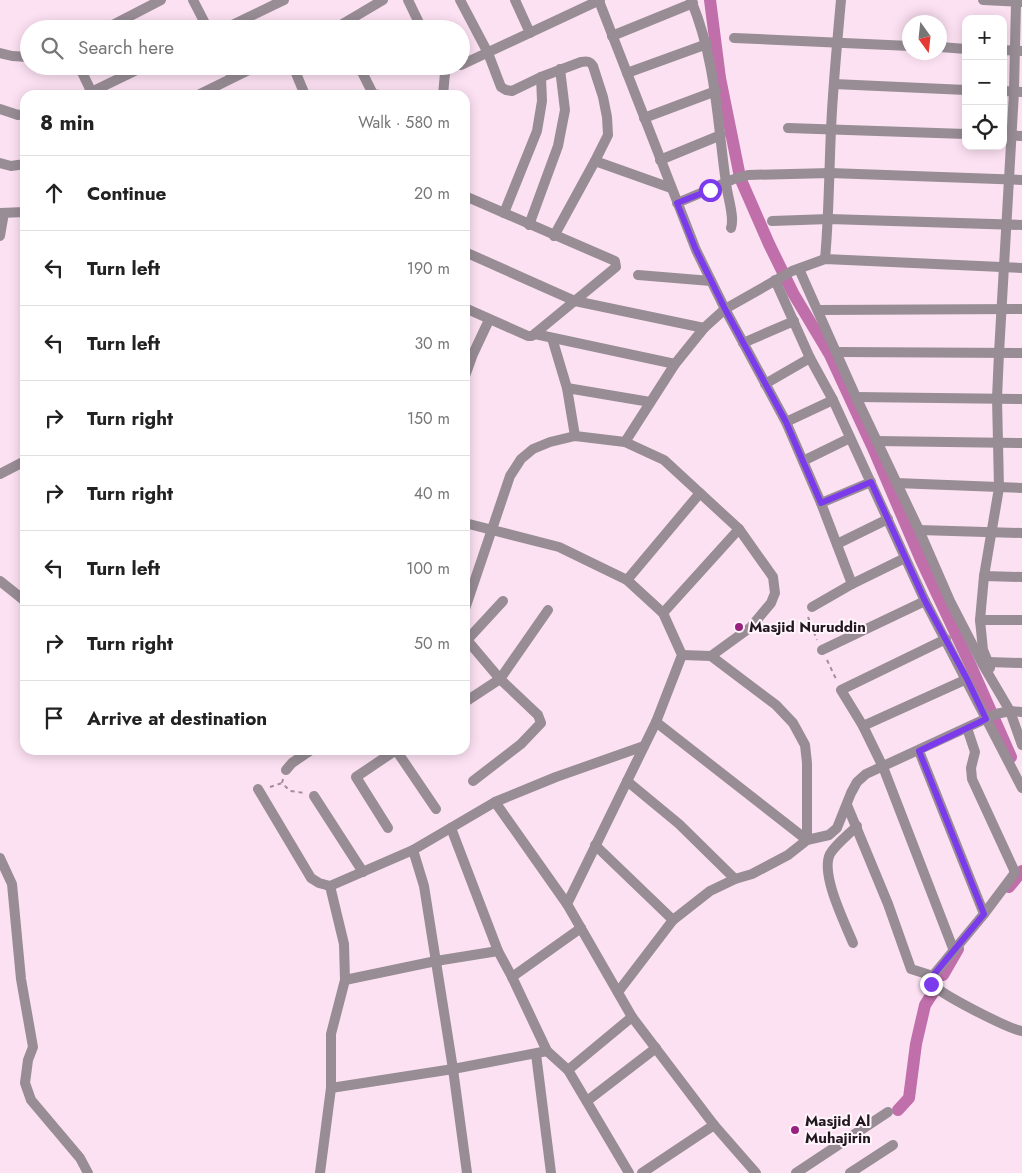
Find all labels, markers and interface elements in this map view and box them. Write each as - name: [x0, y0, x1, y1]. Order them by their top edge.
- north arrow: [902, 15, 947, 60]
- map controls: [962, 15, 1007, 150]
- button: +: [962, 15, 1007, 60]
- search box: [20, 20, 470, 75]
- icon: search: [38, 34, 66, 62]
- text: Search here: [78, 34, 174, 61]
- button: −: [962, 60, 1007, 105]
- button: locate: [962, 105, 1007, 150]
- text: 8 min: [40, 108, 95, 138]
- text: Walk · 580 m: [358, 111, 450, 134]
- icon: ahead: [40, 179, 68, 207]
- route start: [699, 179, 722, 202]
- text: Continue: [87, 180, 166, 207]
- text: 20 m: [414, 182, 450, 205]
- icon: left: [40, 254, 68, 282]
- text: Turn left: [87, 255, 160, 282]
- text: 190 m: [407, 257, 450, 280]
- icon: left: [40, 329, 68, 357]
- text: Turn left: [87, 330, 160, 357]
- text: 30 m: [414, 332, 450, 355]
- icon: right: [40, 404, 68, 432]
- text: Turn right: [87, 405, 173, 432]
- text: 150 m: [407, 407, 450, 430]
- icon: right: [40, 479, 68, 507]
- text: Turn right: [87, 480, 173, 507]
- text: 40 m: [414, 482, 450, 505]
- icon: left: [40, 554, 68, 582]
- text: Turn left: [87, 555, 160, 582]
- text: 100 m: [406, 557, 450, 580]
- place label: Masjid Nuruddin: [749, 616, 866, 638]
- marker: Masjid Nuruddin: [733, 621, 745, 633]
- icon: right: [40, 629, 68, 657]
- text: Turn right: [87, 630, 173, 657]
- text: 50 m: [414, 632, 450, 655]
- icon: arrive: [40, 704, 68, 732]
- text: Arrive at destination: [87, 705, 267, 732]
- route end: [920, 973, 943, 996]
- place label: Masjid Al Muhajirin: [805, 1110, 871, 1149]
- marker: Masjid Al Muhajirin: [789, 1124, 801, 1136]

